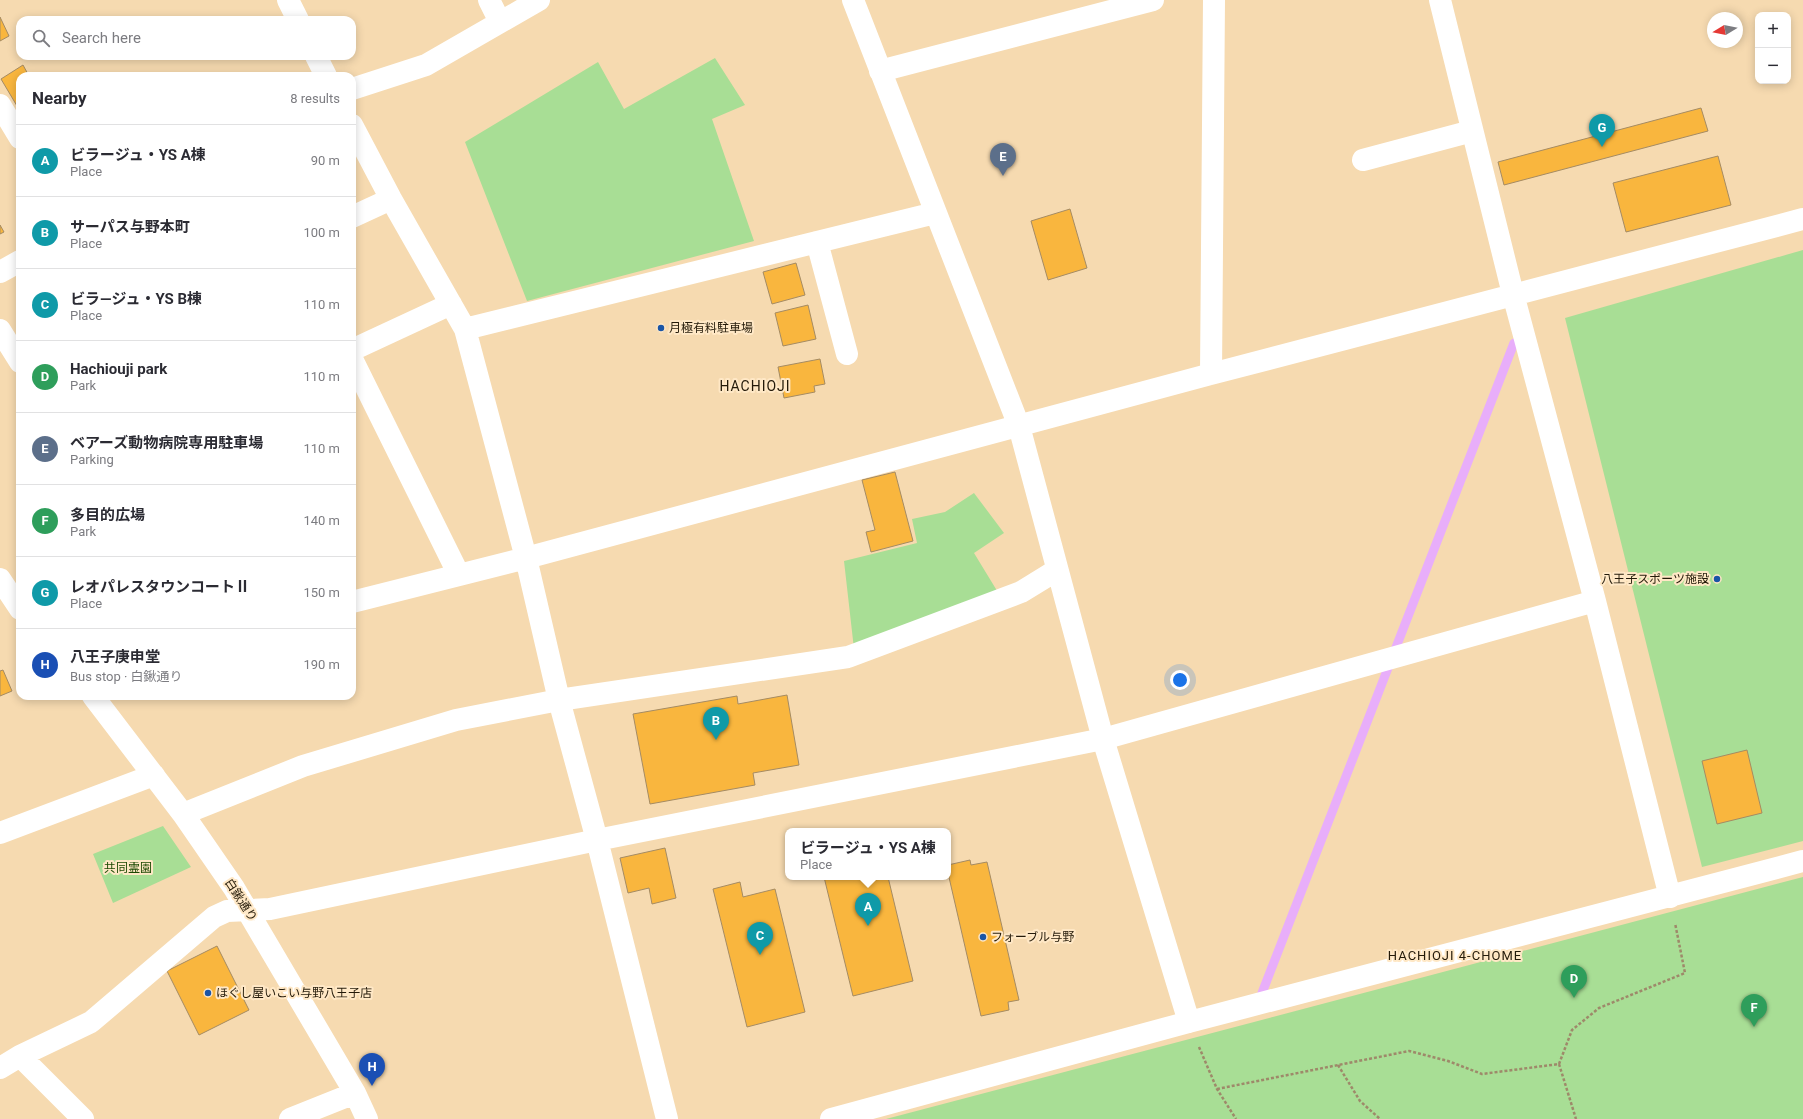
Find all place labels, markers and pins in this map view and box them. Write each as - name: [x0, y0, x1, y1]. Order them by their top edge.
- pin: G: [1589, 114, 1615, 147]
- pin: E: [990, 143, 1016, 176]
- place label: 月極有料駐車場: [669, 321, 753, 335]
- marker: 月極有料駐車場: [656, 323, 666, 333]
- place label: 八王子スポーツ施設: [1601, 572, 1709, 586]
- marker: 八王子スポーツ施設: [1712, 574, 1722, 584]
- pin: B: [703, 707, 729, 740]
- pin: A: [855, 893, 881, 926]
- pin: C: [747, 922, 773, 955]
- place label: フォーブル与野: [991, 930, 1074, 944]
- marker: フォーブル与野: [978, 932, 988, 942]
- pin: D: [1561, 965, 1587, 998]
- place label: ほぐし屋いこい与野八王子店: [216, 986, 372, 1000]
- marker: ほぐし屋いこい与野八王子店: [203, 988, 213, 998]
- pin: F: [1741, 994, 1767, 1027]
- pin: H: [359, 1053, 385, 1086]

